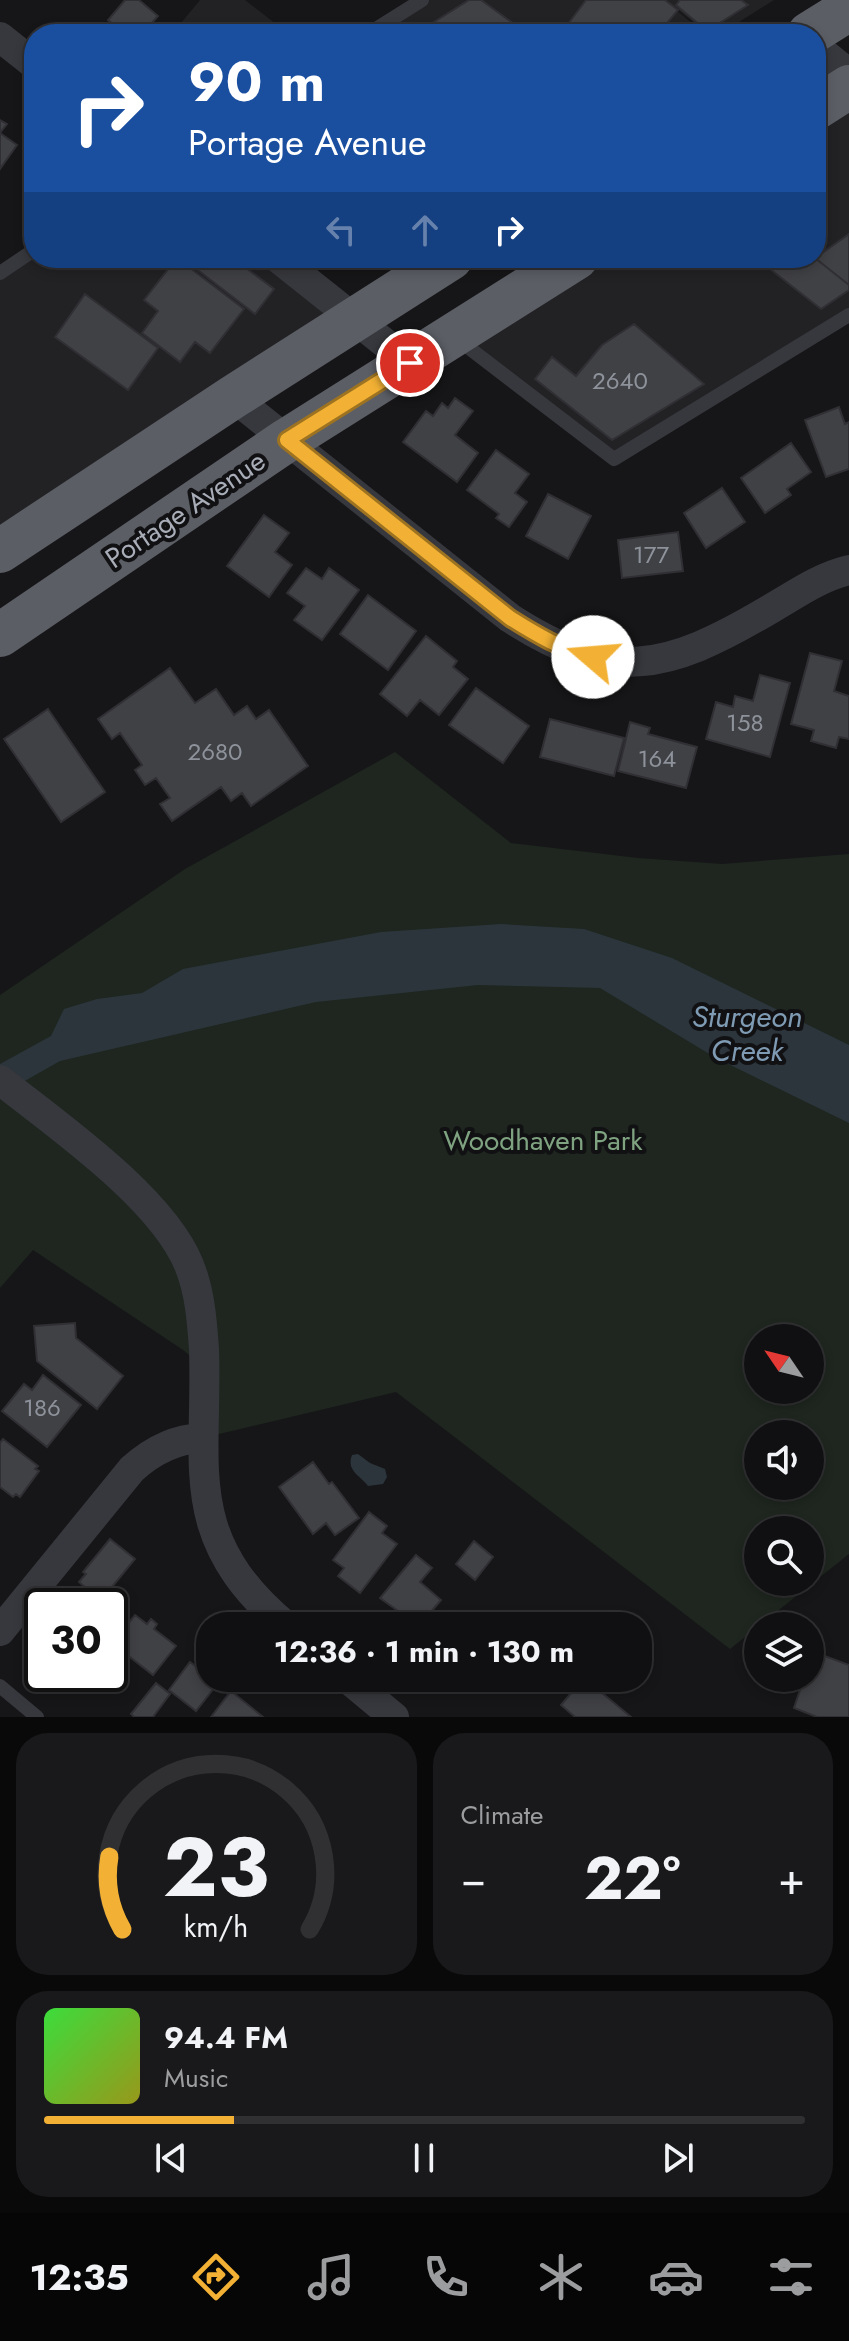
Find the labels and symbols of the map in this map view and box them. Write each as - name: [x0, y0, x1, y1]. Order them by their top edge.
- pin: [376, 329, 444, 397]
- house number: 2640: [592, 363, 648, 398]
- street label: Portage Avenue: [97, 441, 274, 578]
- house number: 177: [633, 537, 669, 572]
- position arrow: [551, 615, 635, 699]
- house number: 158: [726, 705, 764, 740]
- house number: 2680: [188, 734, 242, 769]
- house number: 164: [638, 741, 676, 776]
- water label: Sturgeon Creek: [692, 995, 802, 1072]
- park label: Woodhaven Park: [443, 1120, 643, 1161]
- north arrow: [744, 1324, 824, 1404]
- house number: 186: [23, 1390, 61, 1425]
- speed limit sign: 30: [24, 1588, 128, 1692]

